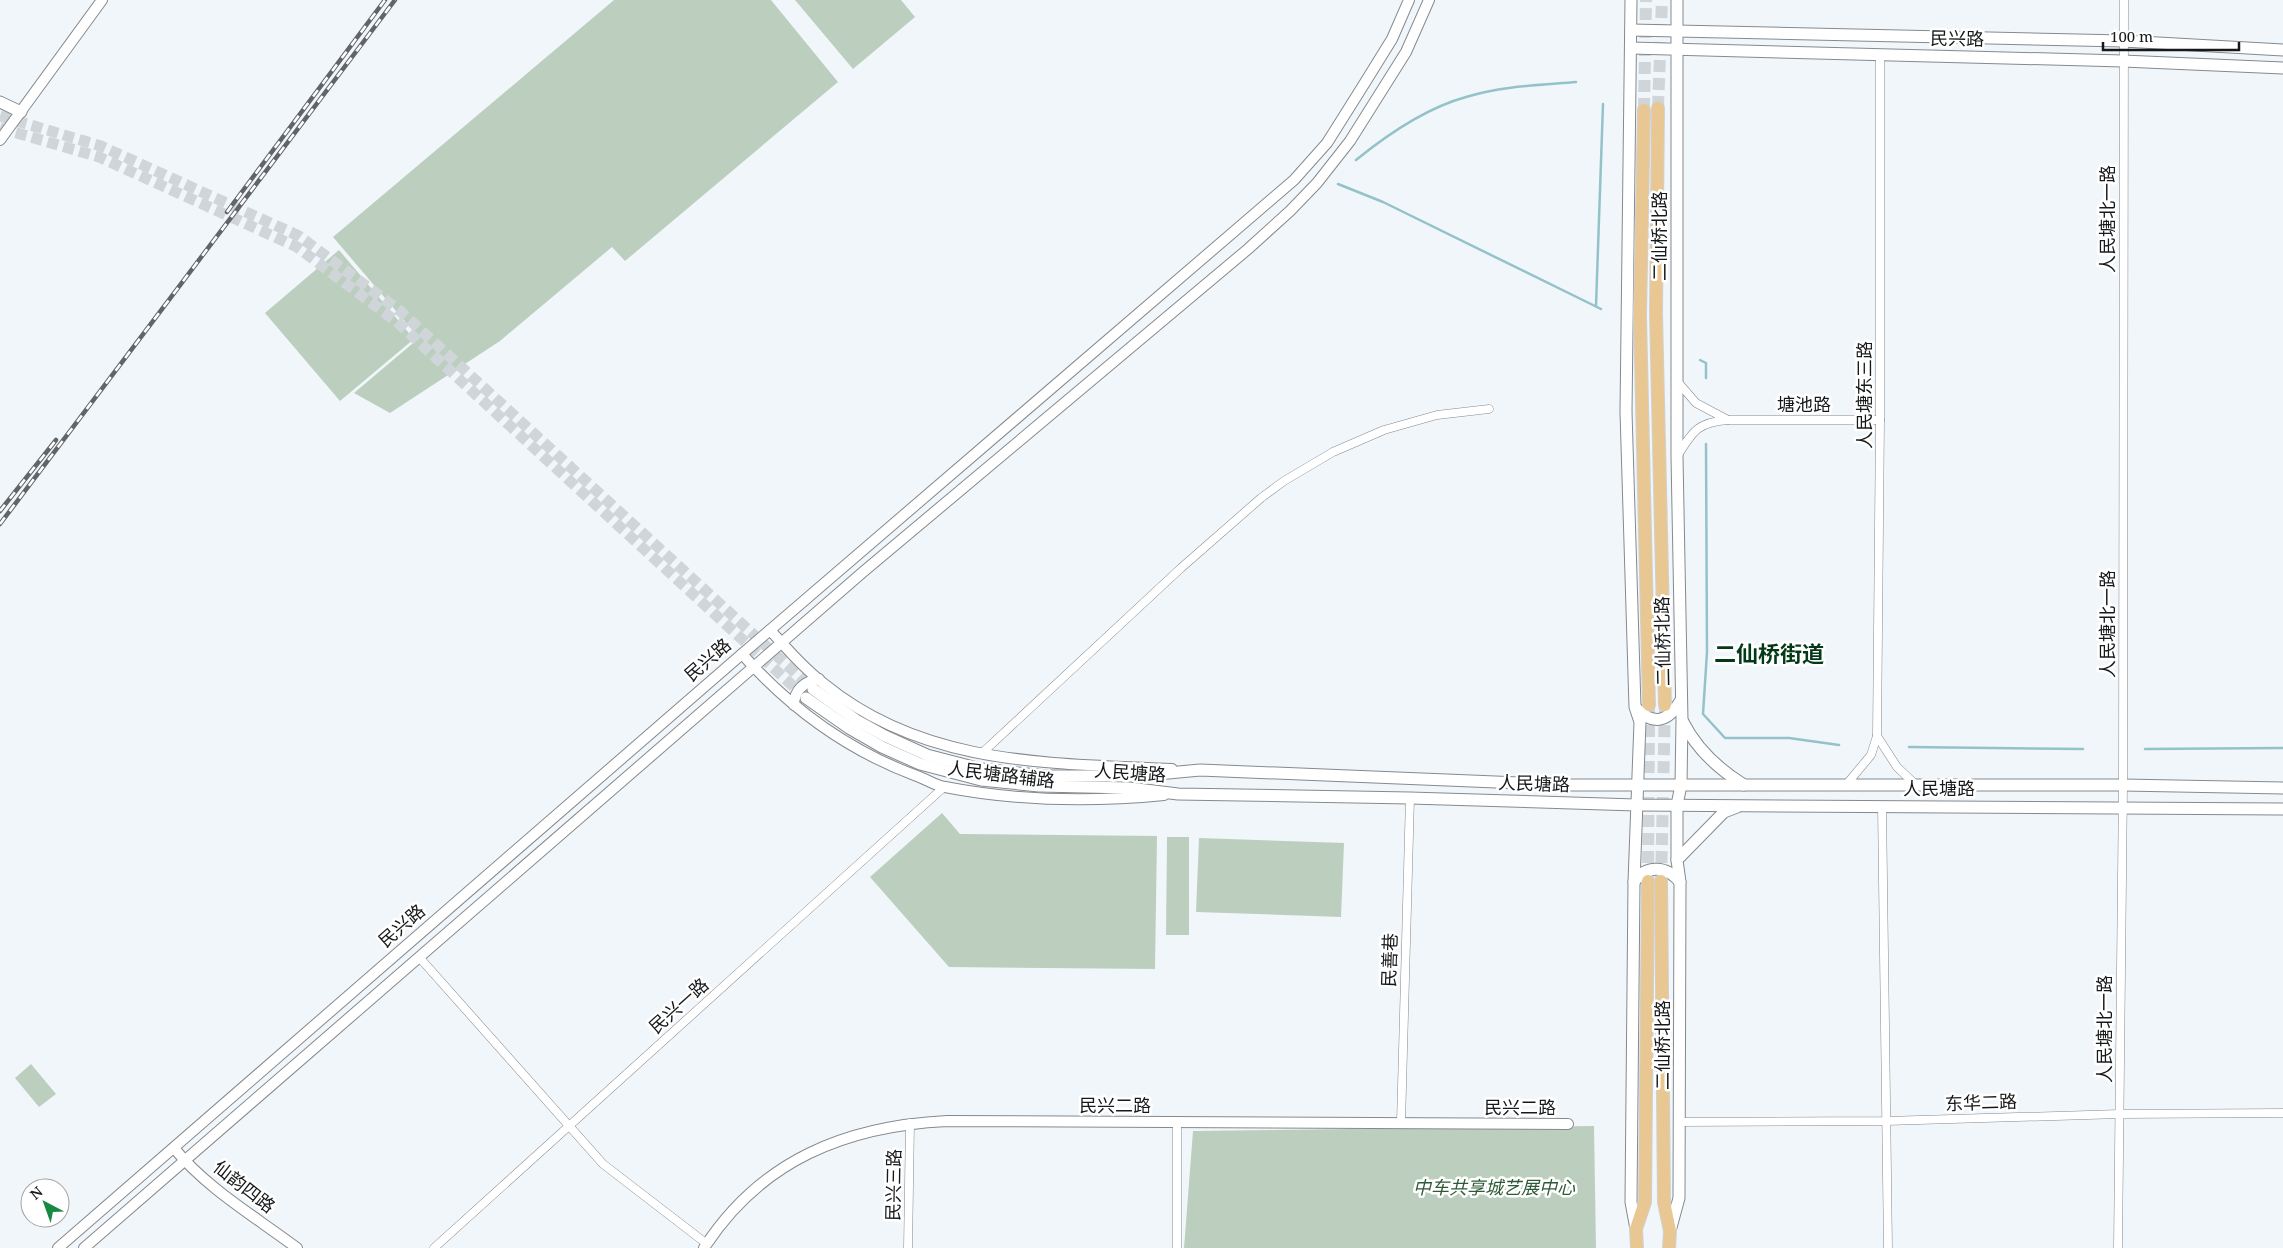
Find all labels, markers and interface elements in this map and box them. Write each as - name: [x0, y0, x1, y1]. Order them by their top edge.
- scale bar: [2103, 20, 2239, 52]
- street label: 民兴路: [1930, 26, 1984, 50]
- text: 100 m: [2110, 26, 2153, 46]
- street label: 人民塘北一路: [2095, 165, 2119, 273]
- street label: 二仙桥北路: [1647, 191, 1671, 281]
- street label: 人民塘东三路: [1852, 341, 1876, 449]
- street label: 塘池路: [1777, 392, 1831, 416]
- street label: 人民塘北一路: [2095, 570, 2119, 678]
- street label: 二仙桥北路: [1649, 596, 1675, 686]
- street label: 民兴路: [679, 632, 736, 686]
- district label: 二仙桥街道: [1714, 638, 1824, 668]
- street label: 人民塘路辅路: [946, 756, 1056, 792]
- street label: 人民塘路: [1093, 758, 1167, 786]
- street label: 人民塘路: [1498, 770, 1570, 796]
- street label: 人民塘路: [1903, 776, 1975, 800]
- street label: 民兴路: [373, 898, 430, 952]
- street label: 民善巷: [1376, 933, 1402, 987]
- street label: 民兴一路: [644, 972, 713, 1038]
- street label: 人民塘北一路: [2092, 975, 2116, 1083]
- street label: 二仙桥北路: [1650, 1000, 1674, 1090]
- street label: 东华二路: [1945, 1089, 2017, 1115]
- street label: 民兴二路: [1079, 1093, 1151, 1117]
- street label: 民兴二路: [1484, 1095, 1556, 1119]
- street label: 民兴三路: [880, 1149, 906, 1221]
- street label: 仙韵四路: [209, 1155, 280, 1218]
- park label: 中车共享城艺展中心: [1413, 1175, 1576, 1199]
- north arrow: [20, 1178, 70, 1228]
- text: N: [26, 1182, 47, 1204]

